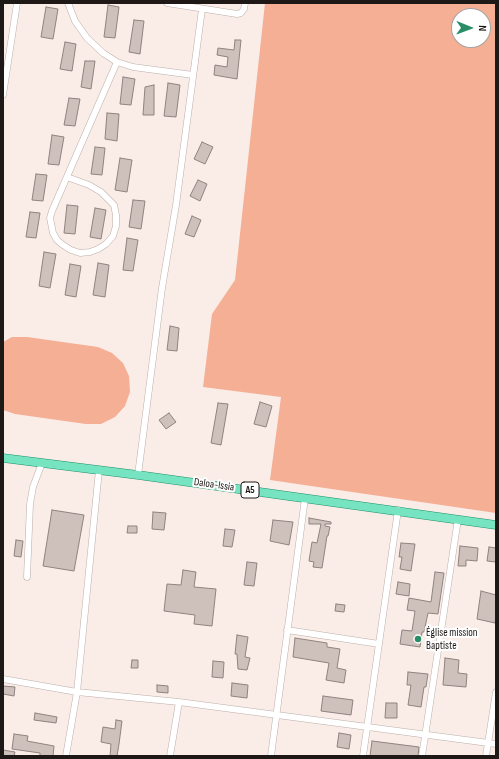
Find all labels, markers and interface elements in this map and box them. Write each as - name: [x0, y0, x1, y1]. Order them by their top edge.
- north arrow: [451, 8, 491, 48]
- text: N: [476, 25, 489, 31]
- street label: Daloa-Issia: [193, 476, 235, 494]
- road number: A5: [241, 482, 259, 498]
- place label: Église mission Baptiste: [426, 626, 478, 652]
- marker: Église mission Baptiste: [413, 634, 423, 644]

